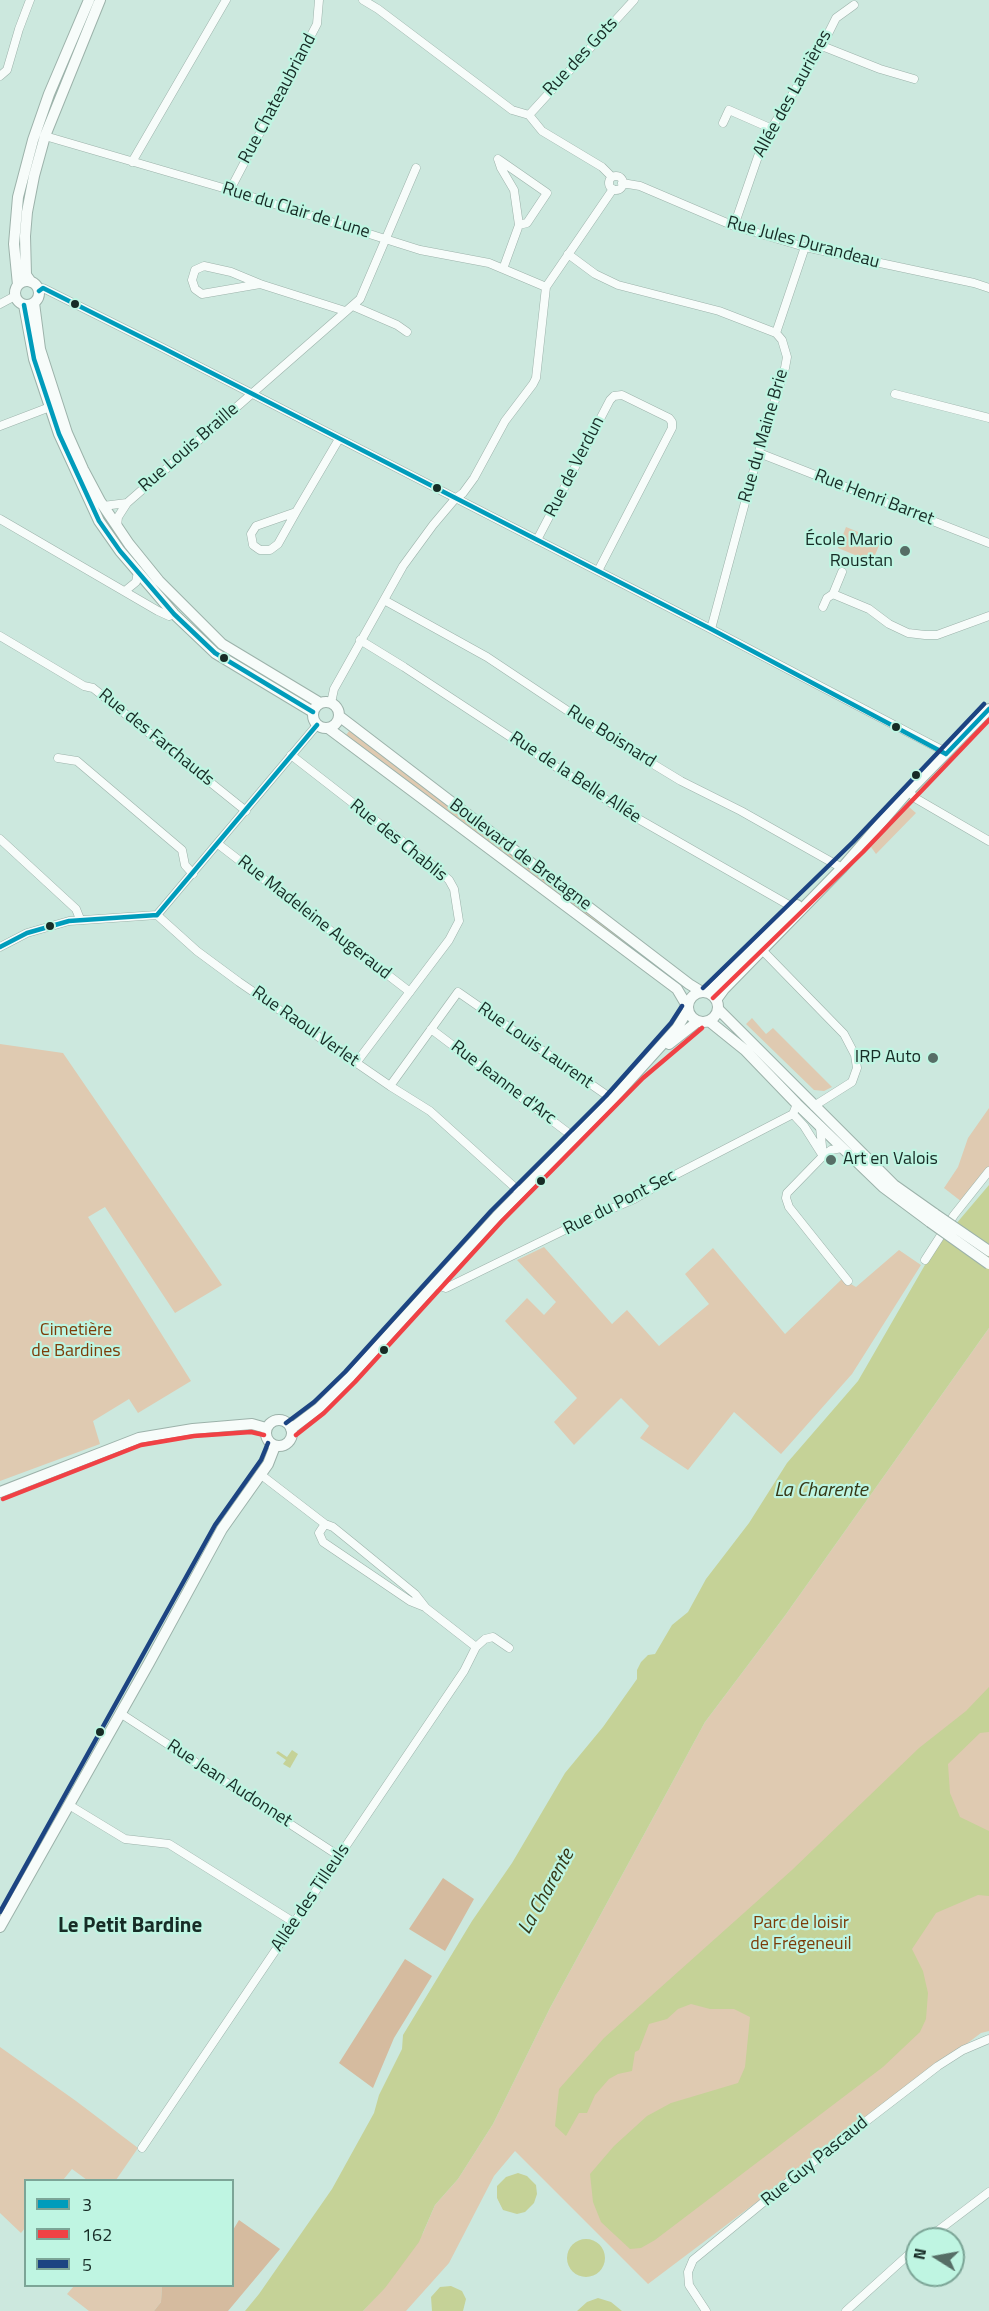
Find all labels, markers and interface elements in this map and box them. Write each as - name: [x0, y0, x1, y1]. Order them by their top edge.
- street label: Rue des Gots: [539, 13, 623, 101]
- street label: Allée des Laurières: [749, 27, 837, 161]
- street label: Rue Chateaubriand: [235, 30, 321, 168]
- street label: Rue du Clair de Lune: [220, 178, 372, 244]
- street label: Rue Jules Durandeau: [724, 212, 882, 274]
- unlabelled marker: [69, 298, 81, 310]
- street label: Rue du Maine Brie: [735, 367, 793, 505]
- street label: Rue Louis Braille: [135, 399, 243, 497]
- street label: Rue de Verdun: [540, 413, 610, 521]
- street label: Rue Henri Barret: [811, 465, 937, 531]
- unlabelled marker: [431, 482, 443, 494]
- place label: École Mario Roustan: [805, 530, 893, 572]
- marker: École Mario Roustan: [898, 544, 912, 558]
- unlabelled marker: [218, 652, 230, 664]
- street label: Rue des Farchauds: [94, 685, 218, 791]
- street label: Rue Boisnard: [563, 701, 659, 773]
- unlabelled marker: [890, 721, 902, 733]
- street label: Rue de la Belle Allée: [505, 728, 645, 828]
- unlabelled marker: [910, 769, 922, 781]
- street label: Rue des Chablis: [345, 795, 451, 887]
- street label: Boulevard de Bretagne: [445, 795, 595, 915]
- street label: Rue Madeleine Augeraud: [233, 851, 395, 985]
- unlabelled marker: [44, 920, 56, 932]
- street label: Rue Raoul Verlet: [247, 982, 363, 1072]
- street label: Rue Louis Laurent: [473, 998, 597, 1094]
- street label: Rue Jeanne d'Arc: [446, 1036, 560, 1130]
- place label: IRP Auto: [855, 1047, 921, 1069]
- marker: IRP Auto: [926, 1051, 940, 1065]
- place label: Art en Valois: [843, 1149, 938, 1171]
- marker: Art en Valois: [824, 1153, 838, 1167]
- street label: Rue du Pont Sec: [560, 1165, 680, 1241]
- unlabelled marker: [535, 1175, 547, 1187]
- park label: Cimetière de Bardines: [31, 1320, 121, 1362]
- unlabelled marker: [378, 1344, 390, 1356]
- water label: La Charente: [774, 1479, 868, 1503]
- unlabelled marker: [94, 1726, 106, 1738]
- street label: Rue Jean Audonnet: [163, 1736, 295, 1832]
- street label: Allée des Tilleuls: [267, 1840, 355, 1956]
- water label: La Charente: [514, 1845, 580, 1939]
- park label: Parc de loisir de Frégeneuil: [750, 1913, 852, 1956]
- district label: Le Petit Bardine: [58, 1914, 202, 1940]
- street label: Rue Guy Pascaud: [757, 2112, 873, 2212]
- legend: [24, 2179, 234, 2287]
- text: 3: [82, 2191, 92, 2218]
- text: 162: [82, 2221, 112, 2248]
- north arrow: [905, 2227, 965, 2287]
- text: N: [906, 2246, 932, 2262]
- text: 5: [82, 2251, 92, 2278]

